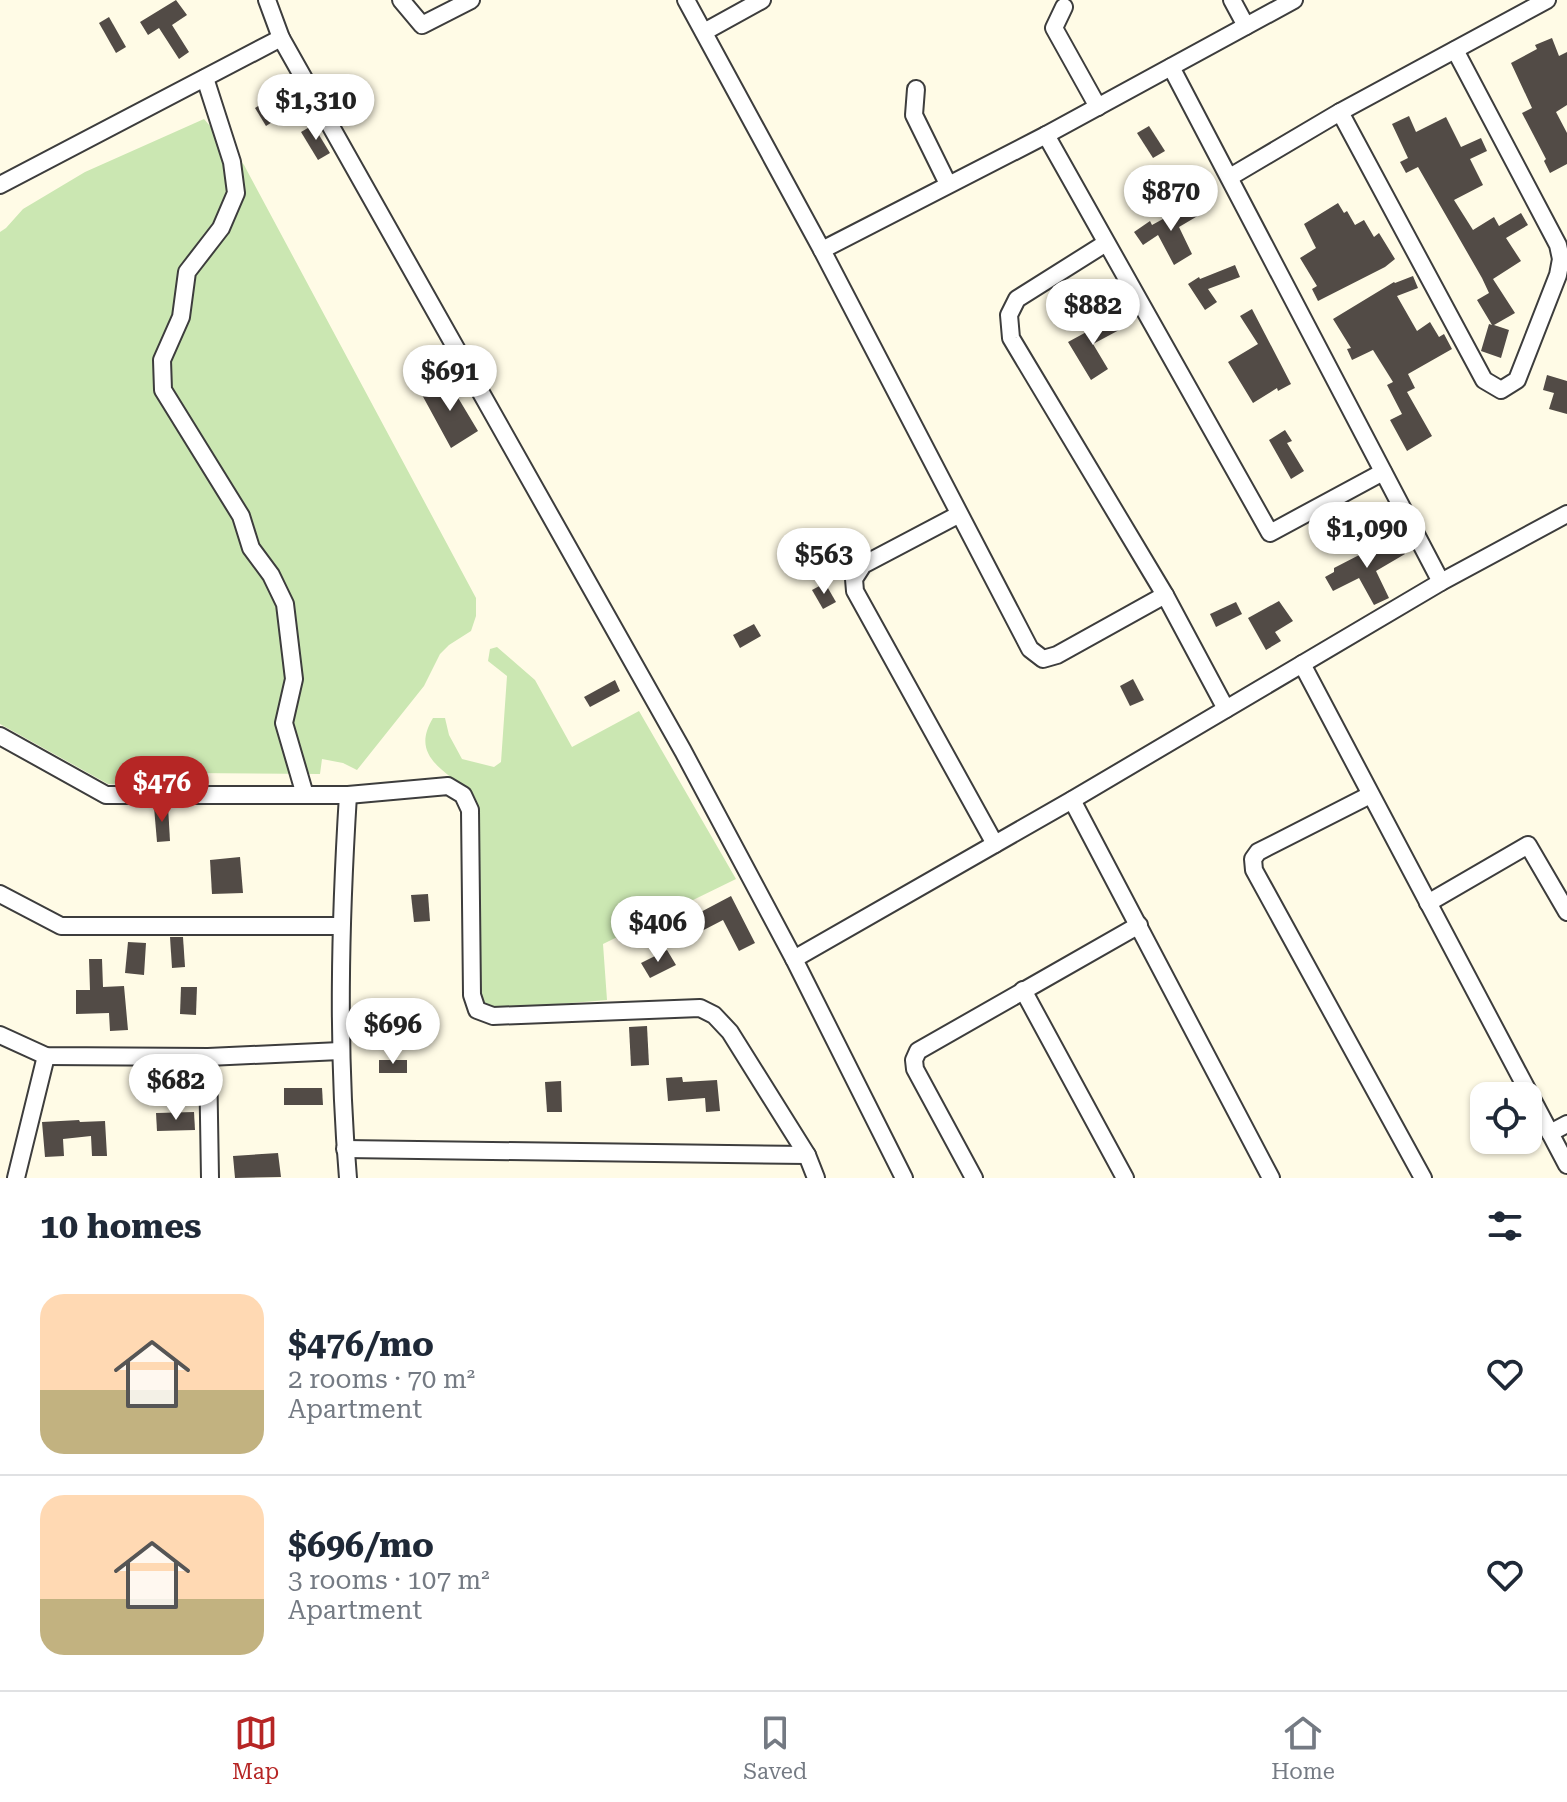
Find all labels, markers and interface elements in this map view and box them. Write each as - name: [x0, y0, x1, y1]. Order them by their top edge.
- pin: $1,310: [251, 74, 381, 142]
- text: $1,310: [275, 85, 357, 115]
- pin: $870: [1124, 165, 1218, 233]
- text: $870: [1142, 176, 1200, 206]
- pin: $882: [1046, 279, 1140, 347]
- text: $882: [1064, 290, 1122, 320]
- pin: $691: [403, 345, 497, 413]
- text: $691: [421, 356, 479, 386]
- pin: $1,090: [1302, 502, 1432, 570]
- text: $1,090: [1326, 513, 1408, 543]
- pin: $563: [777, 528, 871, 596]
- text: $563: [795, 539, 853, 569]
- pin: $476: [115, 756, 209, 824]
- text: $476: [133, 767, 191, 797]
- pin: $406: [611, 896, 705, 964]
- text: $406: [629, 907, 687, 937]
- pin: $696: [346, 998, 440, 1066]
- text: $696: [364, 1009, 422, 1039]
- pin: $682: [129, 1054, 223, 1122]
- text: $682: [147, 1065, 205, 1095]
- map controls: [1470, 1082, 1542, 1154]
- button: locate: [1470, 1082, 1542, 1154]
- icon: filters: [1483, 1204, 1527, 1248]
- text: 10 homes: [40, 1206, 202, 1246]
- text: $476/mo: [288, 1324, 434, 1364]
- icon: home: [104, 1326, 200, 1422]
- icon: heart: [1483, 1352, 1527, 1396]
- text: 2 rooms · 70 m²: [288, 1364, 475, 1394]
- text: Apartment: [288, 1394, 422, 1424]
- text: $696/mo: [288, 1525, 434, 1565]
- icon: home: [104, 1527, 200, 1623]
- icon: heart: [1483, 1553, 1527, 1597]
- text: 3 rooms · 107 m²: [288, 1565, 490, 1595]
- text: Apartment: [288, 1595, 422, 1625]
- tab: Map: [232, 1711, 279, 1784]
- tab: Saved: [743, 1711, 807, 1784]
- tab: Home: [1271, 1711, 1335, 1784]

